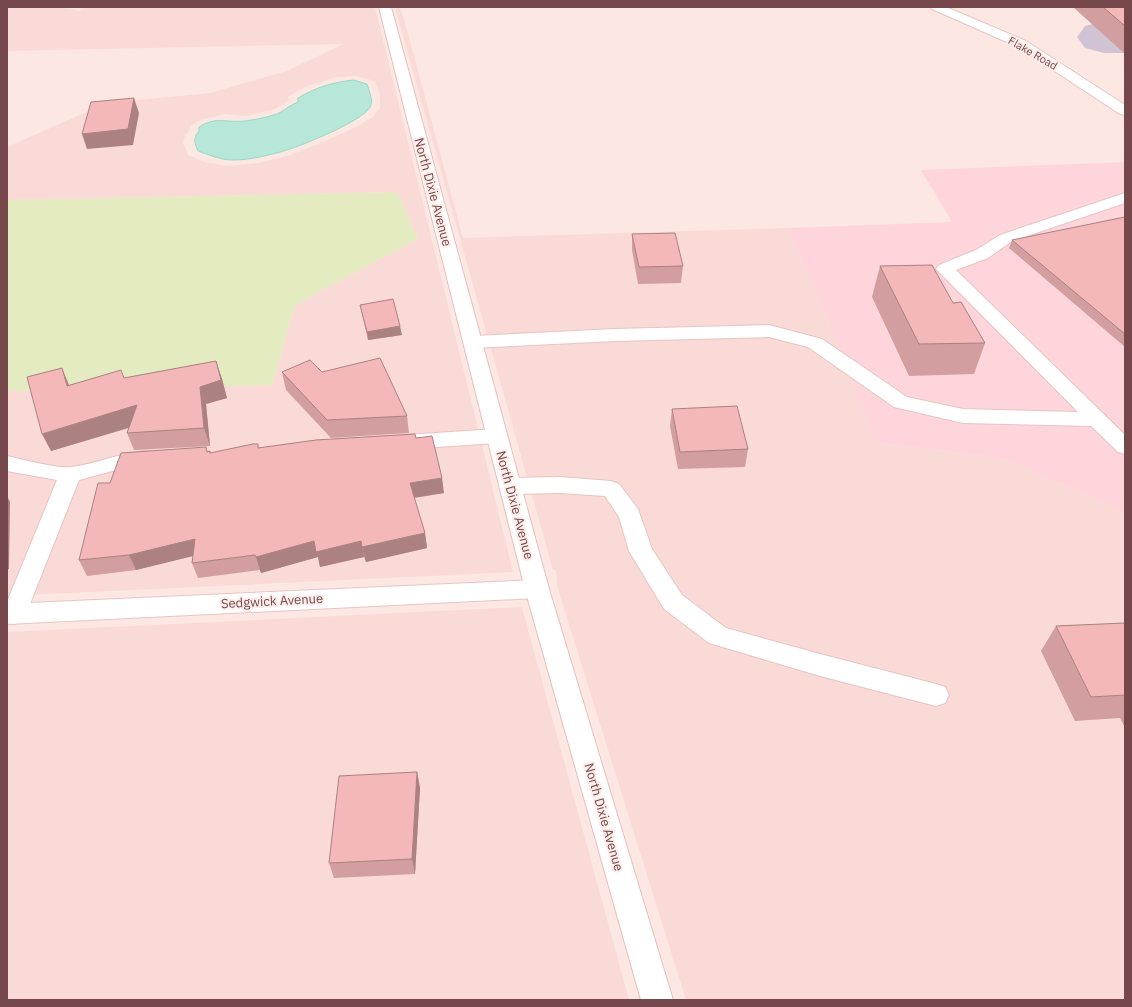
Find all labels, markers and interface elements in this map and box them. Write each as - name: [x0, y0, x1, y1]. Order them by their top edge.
- street label: Flake Road: [1006, 33, 1060, 73]
- street label: North Dixie Avenue: [410, 136, 456, 248]
- street label: North Dixie Avenue: [492, 449, 538, 561]
- street label: Sedgwick Avenue: [221, 590, 323, 612]
- street label: North Dixie Avenue: [580, 761, 628, 873]

